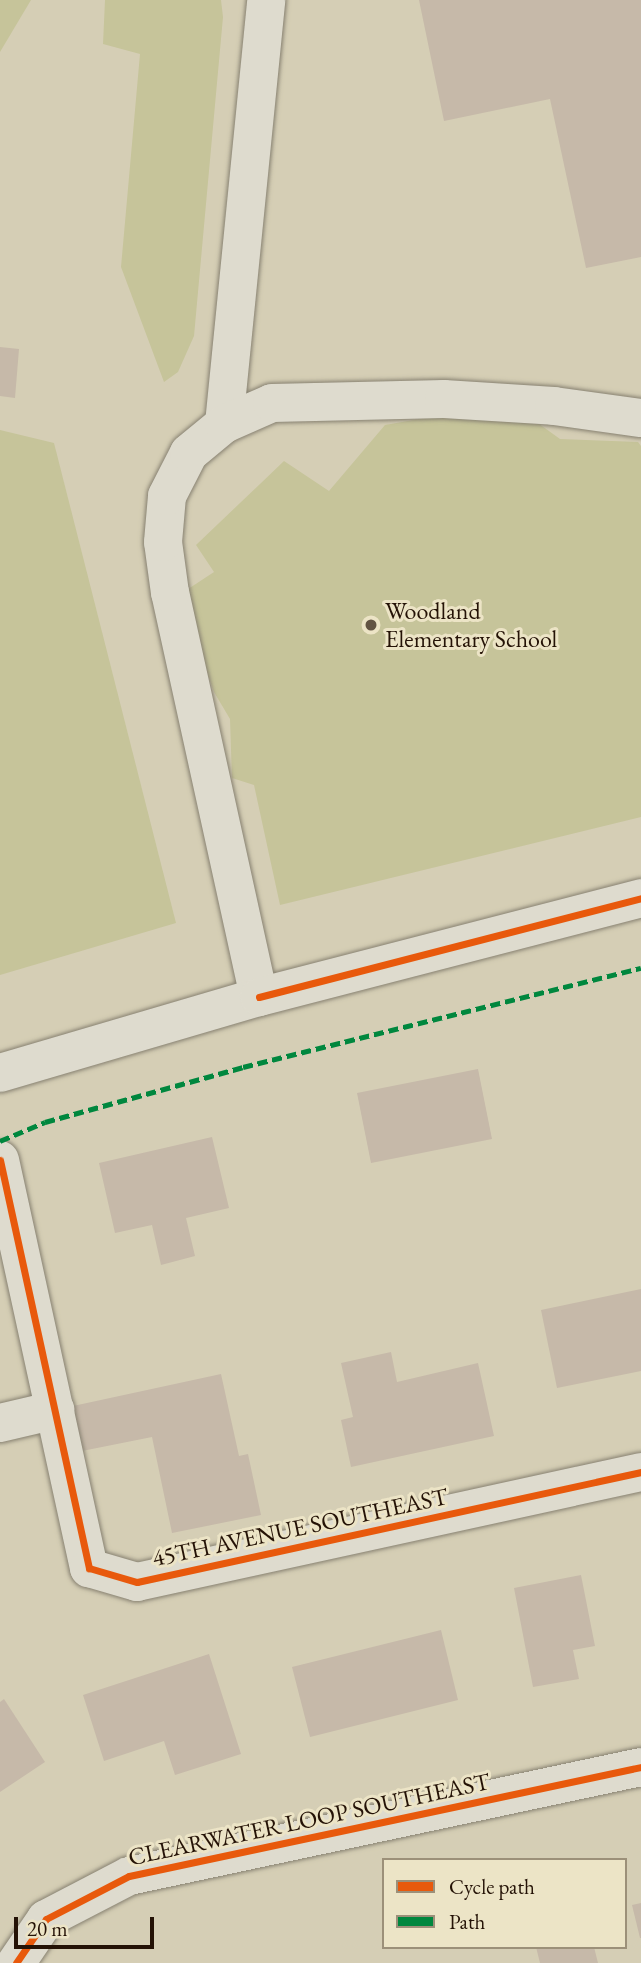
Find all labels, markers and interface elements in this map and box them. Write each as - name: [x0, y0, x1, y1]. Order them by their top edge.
- place label: Woodland Elementary School: [385, 597, 557, 653]
- marker: Woodland Elementary School: [363, 617, 379, 633]
- street label: 45TH AVENUE SOUTHEAST: [150, 1482, 450, 1572]
- street label: CLEARWATER LOOP SOUTHEAST: [126, 1767, 492, 1871]
- legend: [382, 1858, 627, 1949]
- text: Cycle path: [449, 1873, 535, 1900]
- scale bar: [18, 1904, 158, 1948]
- text: Path: [449, 1908, 485, 1935]
- text: 20 m: [27, 1915, 68, 1942]

